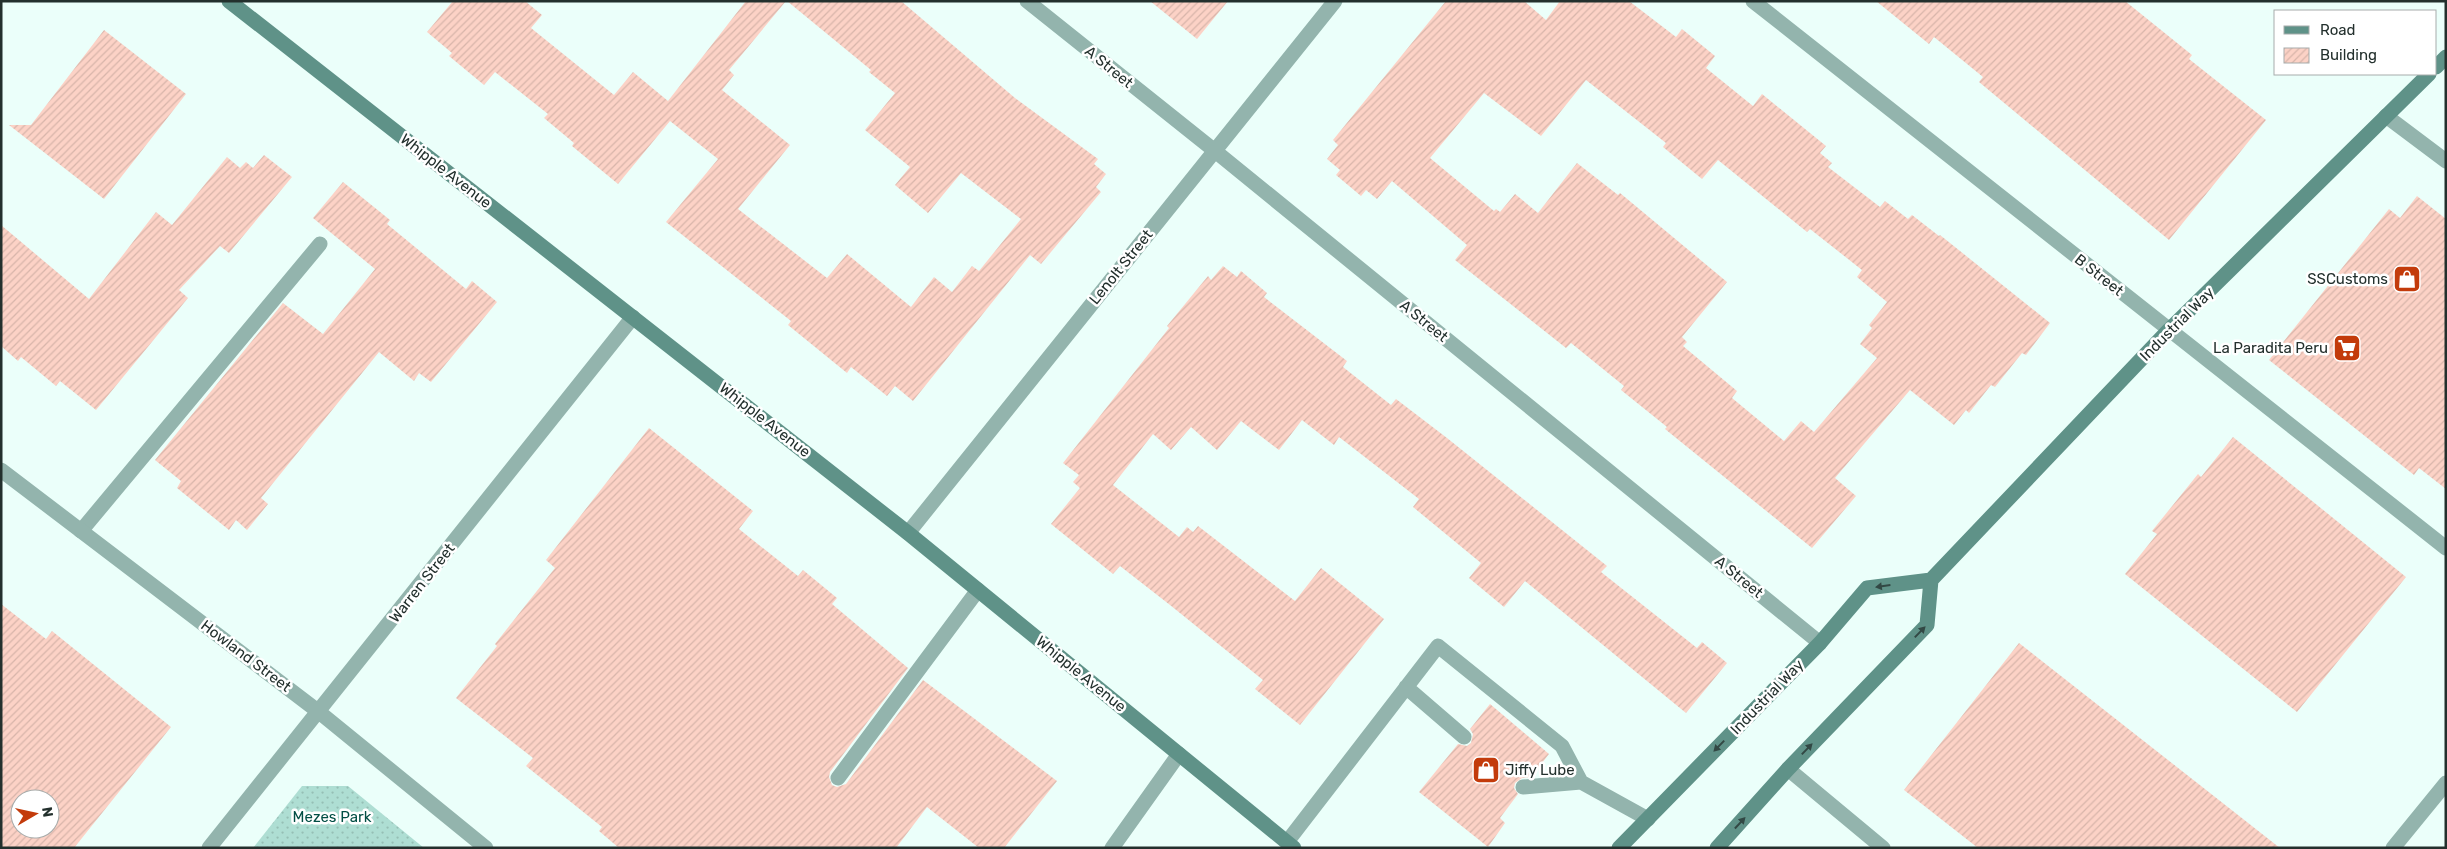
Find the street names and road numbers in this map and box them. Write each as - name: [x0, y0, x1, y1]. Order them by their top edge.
- street label: A Street: [1081, 42, 1137, 92]
- street label: Whipple Avenue: [397, 130, 495, 212]
- street label: Lenolt Street: [1085, 226, 1157, 308]
- street label: B Street: [2071, 250, 2127, 300]
- street label: Industrial Way: [2136, 283, 2218, 365]
- street label: A Street: [1396, 296, 1452, 346]
- street label: Whipple Avenue: [716, 379, 814, 461]
- street label: Warren Street: [385, 540, 459, 626]
- street label: A Street: [1711, 552, 1767, 602]
- street label: Howland Street: [197, 616, 295, 696]
- street label: Whipple Avenue: [1032, 632, 1130, 716]
- street label: Industrial Way: [1727, 656, 1807, 738]

